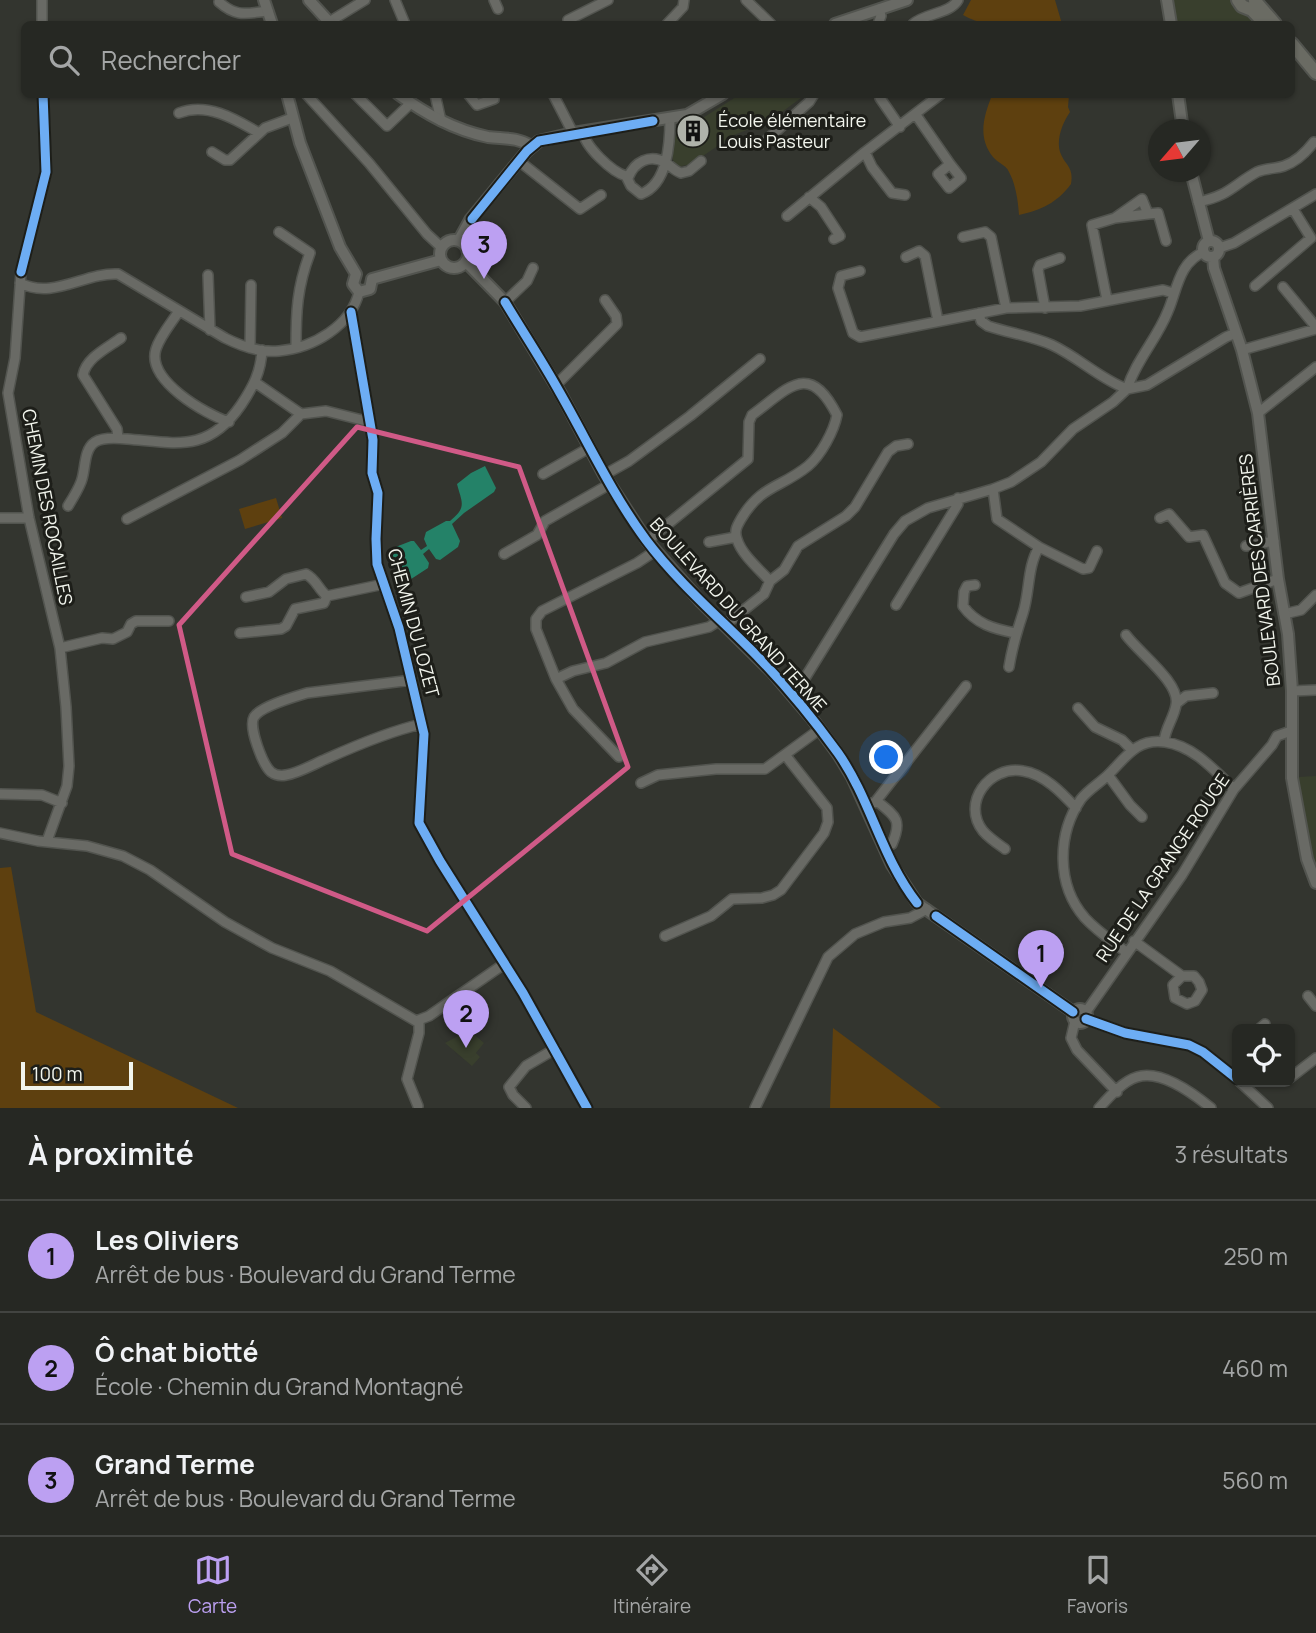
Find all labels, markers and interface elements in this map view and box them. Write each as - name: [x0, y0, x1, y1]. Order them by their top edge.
- search box: [21, 21, 1295, 98]
- icon: search: [45, 41, 83, 79]
- text: Rechercher: [101, 42, 241, 78]
- place label: École élémentaire Louis Pasteur: [718, 108, 866, 153]
- building icon: École élémentaire Louis Pasteur: [674, 112, 712, 150]
- north arrow: [1148, 119, 1211, 182]
- pin: 3: [461, 221, 507, 279]
- street label: CHEMIN DES ROCAILLES: [17, 407, 79, 607]
- street label: BOULEVARD DES CARRIÈRES: [1233, 453, 1285, 688]
- street label: BOULEVARD DU GRAND TERME: [645, 512, 833, 717]
- street label: CHEMIN DU LOZET: [383, 546, 445, 700]
- your location: [869, 740, 903, 774]
- street label: RUE DE LA GRANGE ROUGE: [1090, 769, 1234, 966]
- pin: 1: [1018, 930, 1064, 988]
- pin: 2: [443, 990, 489, 1048]
- map controls: [1232, 1024, 1295, 1087]
- button: locate: [1232, 1024, 1295, 1087]
- scale bar: [21, 1059, 133, 1091]
- text: 100 m: [32, 1061, 83, 1087]
- text: À proximité: [28, 1133, 194, 1174]
- text: 3 résultats: [1175, 1138, 1288, 1170]
- text: Les Oliviers: [95, 1222, 239, 1258]
- text: 1: [46, 1240, 56, 1272]
- text: 250 m: [1223, 1240, 1288, 1272]
- text: Arrêt de bus · Boulevard du Grand Terme: [95, 1258, 516, 1290]
- text: Ô chat biotté: [95, 1334, 258, 1370]
- text: 2: [44, 1352, 58, 1384]
- text: 460 m: [1222, 1352, 1288, 1384]
- text: École · Chemin du Grand Montagné: [95, 1370, 464, 1402]
- text: Grand Terme: [95, 1446, 255, 1482]
- text: 3: [44, 1464, 58, 1496]
- text: 560 m: [1222, 1464, 1288, 1496]
- text: Arrêt de bus · Boulevard du Grand Terme: [95, 1482, 516, 1514]
- tab: Carte: [188, 1551, 237, 1619]
- tab: Itinéraire: [613, 1551, 691, 1619]
- tab: Favoris: [1067, 1551, 1128, 1619]

